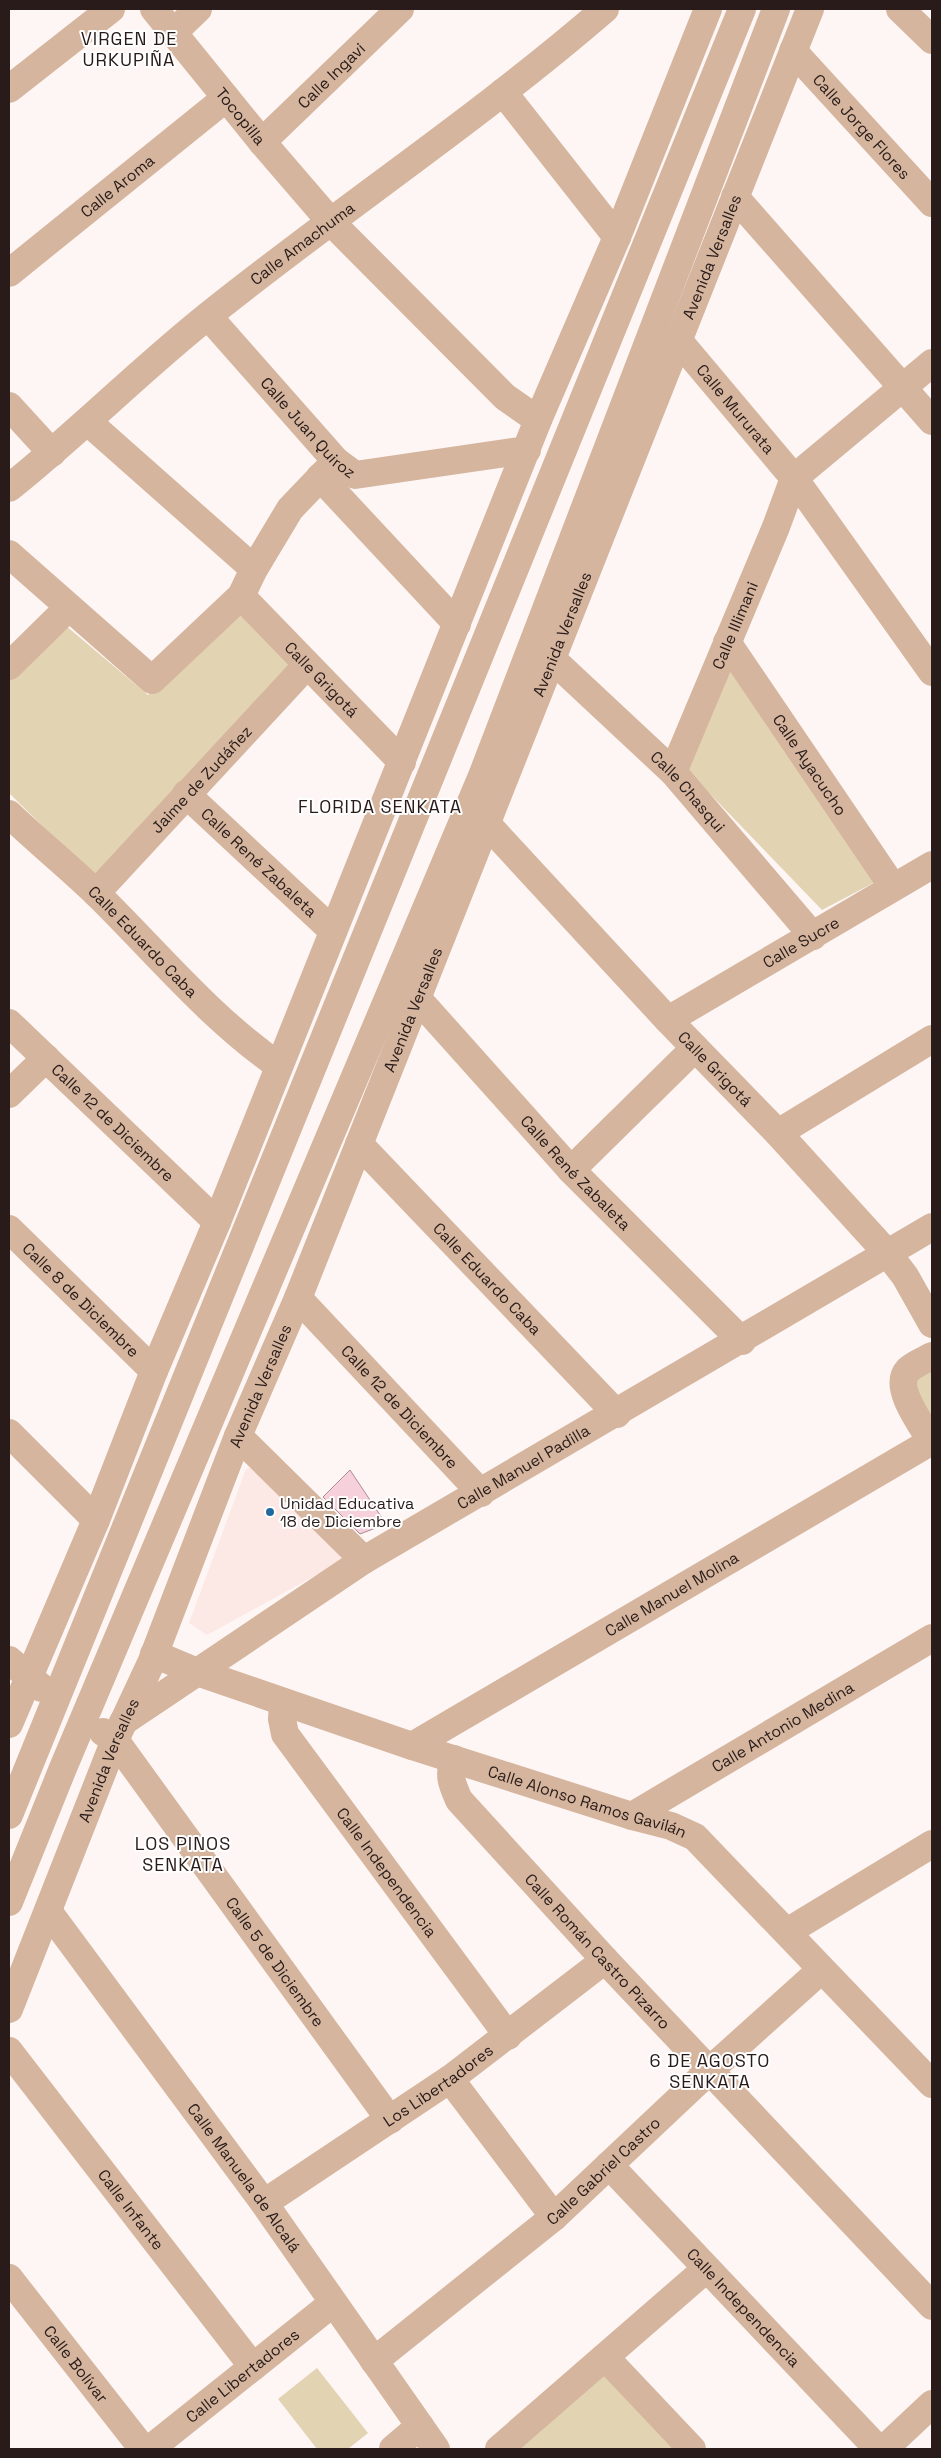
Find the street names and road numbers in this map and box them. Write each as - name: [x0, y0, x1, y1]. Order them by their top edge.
- street label: Calle Ingavi: [293, 38, 369, 113]
- street label: Calle Jorge Flores: [808, 69, 915, 183]
- street label: Tocopilla: [211, 83, 271, 149]
- street label: Calle Aroma: [76, 150, 159, 222]
- street label: Avenida Versalles: [677, 191, 746, 322]
- street label: Calle Amachuma: [246, 197, 359, 289]
- street label: Calle Mururata: [692, 359, 780, 458]
- street label: Calle Juan Quiroz: [256, 372, 360, 483]
- street label: Avenida Versalles: [527, 569, 596, 700]
- street label: Calle Illimani: [707, 578, 762, 673]
- street label: Calle Grigotá: [280, 637, 363, 722]
- street label: Calle Ayacucho: [768, 710, 852, 819]
- street label: Jaime de Zudáñez: [146, 721, 256, 838]
- street label: Calle Chasqui: [646, 746, 730, 836]
- street label: Calle René Zabaleta: [197, 803, 322, 922]
- street label: Calle Eduardo Caba: [84, 881, 202, 1002]
- street label: Calle Sucre: [759, 911, 843, 973]
- street label: Avenida Versalles: [378, 944, 447, 1075]
- street label: Calle Grigotá: [674, 1026, 757, 1111]
- street label: Calle 12 de Diciembre: [47, 1059, 179, 1186]
- street label: Calle René Zabaleta: [516, 1110, 636, 1235]
- street label: Calle Eduardo Caba: [429, 1218, 546, 1339]
- street label: Calle 8 de Diciembre: [18, 1238, 144, 1362]
- street label: Avenida Versalles: [224, 1321, 296, 1451]
- street label: Calle 12 de Diciembre: [337, 1340, 463, 1473]
- street label: Calle Manuel Padilla: [453, 1419, 594, 1514]
- street label: Calle Manuel Molina: [601, 1546, 742, 1641]
- street label: Calle Antonio Medina: [708, 1676, 857, 1777]
- street label: Avenida Versalles: [73, 1695, 144, 1825]
- street label: Calle Alonso Ramos Gavilán: [485, 1760, 690, 1842]
- street label: Calle Independencia: [332, 1803, 442, 1941]
- street label: Calle Román Castro Pizarro: [520, 1869, 675, 2034]
- street label: Calle 5 de Diciembre: [221, 1893, 329, 2031]
- street label: Los Libertadores: [379, 2039, 497, 2131]
- street label: Calle Manuela de Alcalá: [183, 2099, 306, 2256]
- street label: Calle Gabriel Castro: [542, 2112, 665, 2230]
- street label: Calle Infante: [93, 2165, 169, 2254]
- street label: Calle Independencia: [682, 2243, 805, 2371]
- street label: Calle Bolívar: [39, 2321, 113, 2407]
- street label: Calle Libertadores: [181, 2324, 303, 2427]

